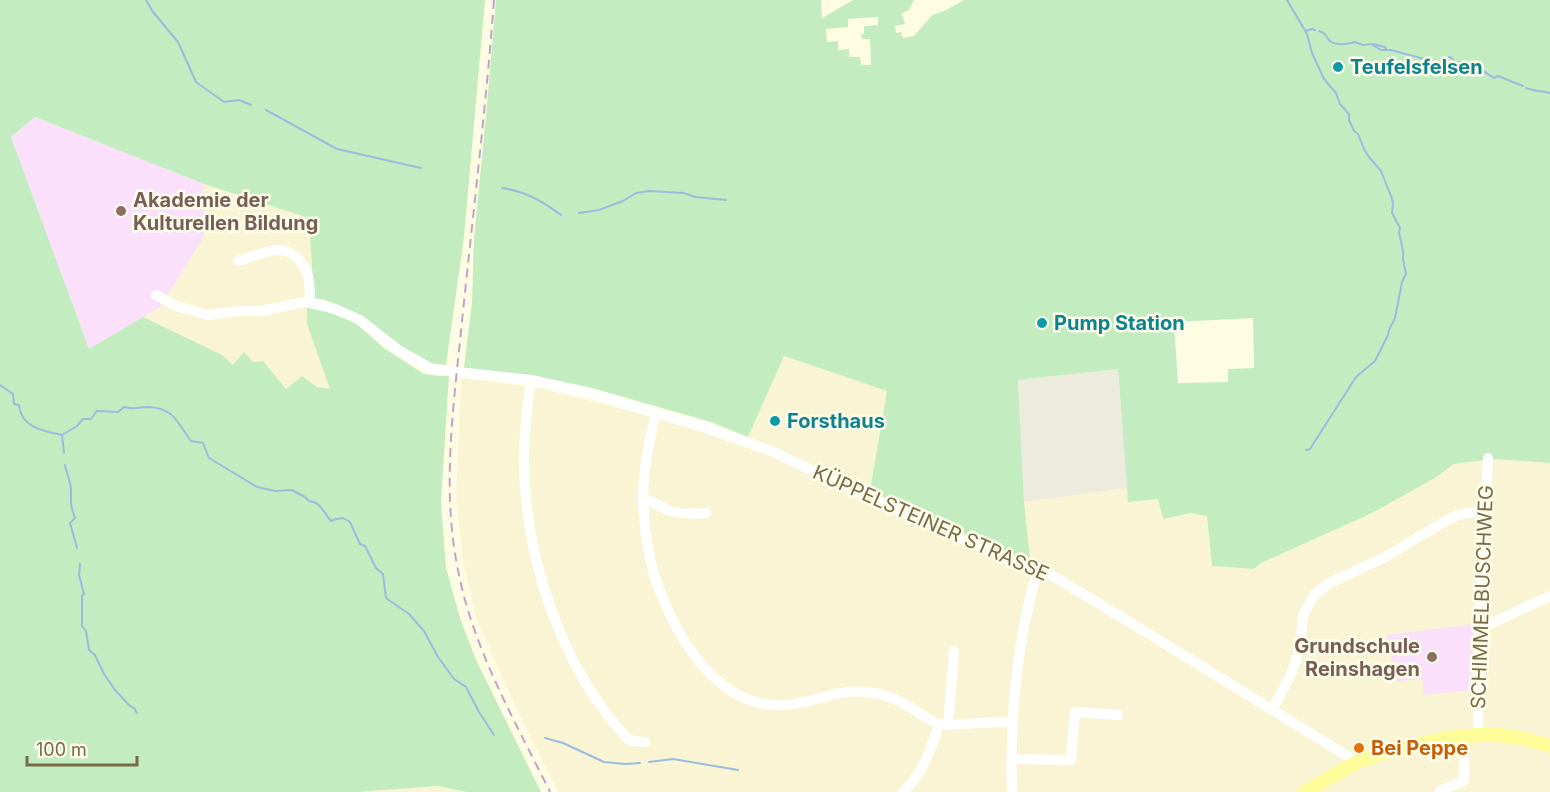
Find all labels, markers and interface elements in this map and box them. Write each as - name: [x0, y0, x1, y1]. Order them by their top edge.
- place label: Teufelsfelsen: [1350, 55, 1483, 79]
- marker: Teufelsfelsen: [1331, 60, 1345, 74]
- place label: Akademie der Kulturellen Bildung: [133, 188, 318, 235]
- marker: Akademie der Kulturellen Bildung: [114, 204, 128, 218]
- place label: Pump Station: [1054, 311, 1185, 335]
- marker: Pump Station: [1035, 316, 1049, 330]
- place label: Forsthaus: [787, 409, 885, 433]
- marker: Forsthaus: [768, 414, 782, 428]
- street label: KÜPPELSTEINER STRASSE: [809, 460, 1053, 586]
- street label: SCHIMMELBUSCHWEG: [1466, 485, 1498, 709]
- place label: Grundschule Reinshagen: [1294, 634, 1420, 681]
- marker: Grundschule Reinshagen: [1425, 650, 1439, 664]
- scale bar: [27, 729, 136, 767]
- place label: Bei Peppe: [1371, 736, 1468, 760]
- text: 100 m: [36, 739, 87, 760]
- marker: Bei Peppe: [1352, 741, 1366, 755]

